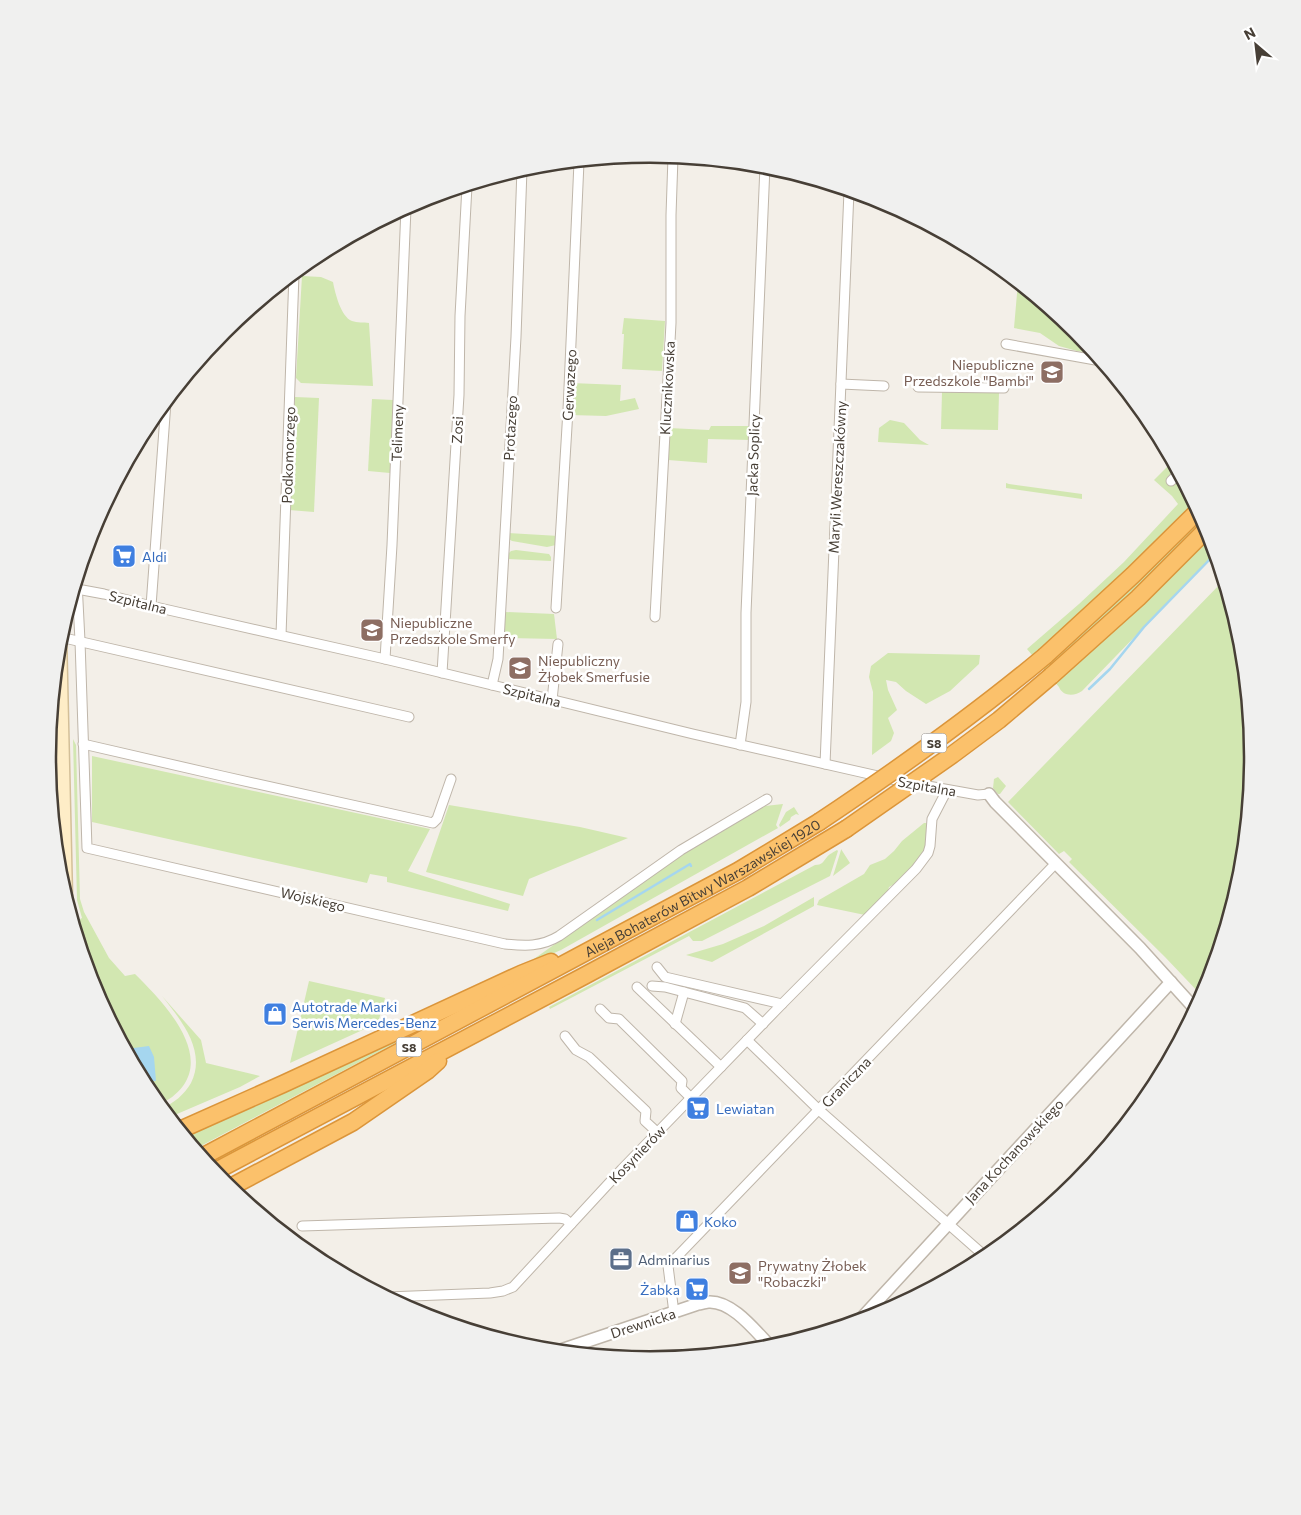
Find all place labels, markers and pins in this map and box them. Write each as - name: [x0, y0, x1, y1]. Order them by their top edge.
- place label: Niepubliczne Przedszkole "Bambi": [904, 356, 1034, 389]
- school or university icon: Niepubliczne Przedszkole "Bambi": [1039, 359, 1065, 385]
- supermarket icon: Aldi: [111, 543, 137, 569]
- place label: Aldi: [142, 548, 167, 565]
- place label: Niepubliczne Przedszkole Smerfy: [390, 614, 516, 647]
- school or university icon: Niepubliczne Przedszkole Smerfy: [359, 617, 385, 643]
- place label: Niepubliczny Żłobek Smerfusie: [538, 652, 650, 685]
- school or university icon: Niepubliczny Żłobek Smerfusie: [507, 655, 533, 681]
- place label: Autotrade Marki Serwis Mercedes-Benz: [292, 998, 437, 1031]
- shop icon: Autotrade Marki Serwis Mercedes-Benz: [262, 1001, 288, 1027]
- supermarket icon: Lewiatan: [685, 1095, 711, 1121]
- place label: Lewiatan: [716, 1100, 774, 1117]
- shop icon: Koko: [674, 1208, 700, 1234]
- place label: Koko: [704, 1213, 737, 1230]
- office icon: Adminarius: [608, 1246, 634, 1272]
- place label: Adminarius: [638, 1251, 710, 1268]
- place label: Prywatny Żłobek "Robaczki": [758, 1257, 867, 1290]
- school or university icon: Prywatny Żłobek "Robaczki": [727, 1260, 753, 1286]
- supermarket icon: Żabka: [684, 1276, 710, 1302]
- place label: Żabka: [640, 1281, 680, 1298]

